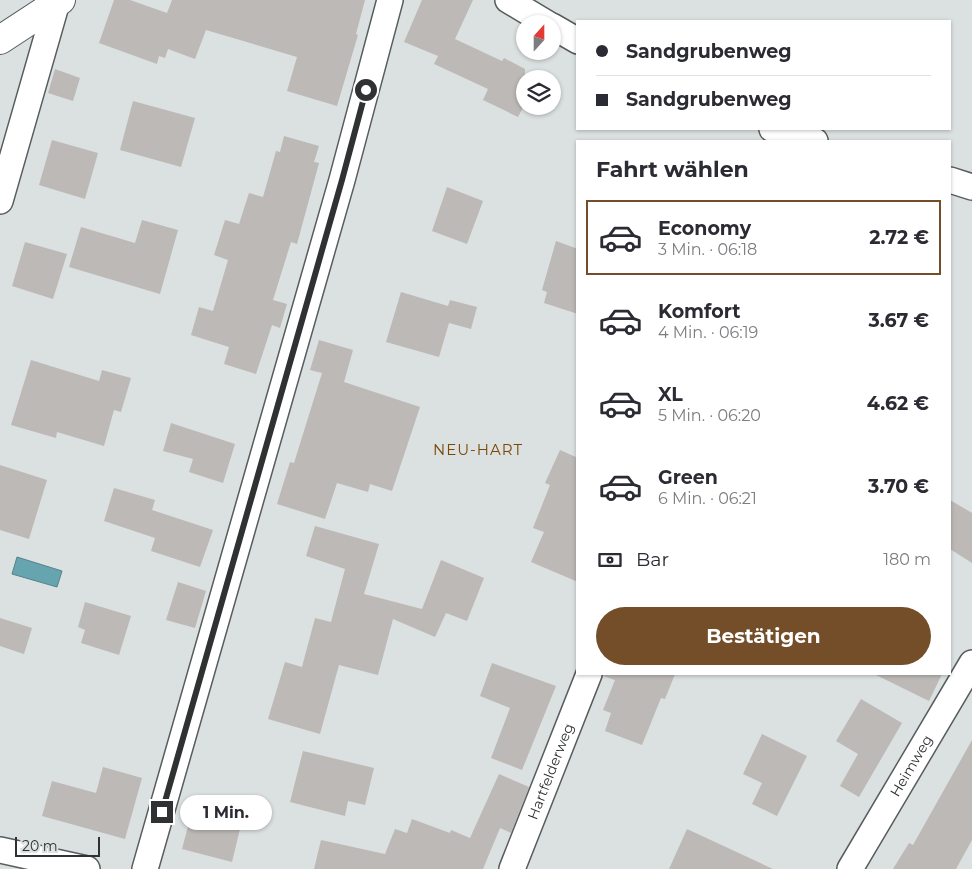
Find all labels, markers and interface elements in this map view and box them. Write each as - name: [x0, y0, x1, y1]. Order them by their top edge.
- north arrow: [516, 15, 561, 60]
- map controls: [516, 15, 561, 115]
- text: Sandgrubenweg: [626, 40, 792, 63]
- button: layers: [516, 70, 561, 115]
- route start: [355, 79, 377, 101]
- text: Sandgrubenweg: [626, 88, 792, 111]
- text: Fahrt wählen: [596, 156, 749, 183]
- icon: car: [598, 215, 643, 260]
- text: Economy: [658, 217, 751, 240]
- text: 2.72 €: [869, 226, 929, 249]
- text: 3 Min. · 06:18: [658, 240, 757, 259]
- icon: car: [598, 298, 643, 343]
- text: Komfort: [658, 300, 740, 323]
- text: 3.67 €: [868, 309, 929, 332]
- text: 4 Min. · 06:19: [658, 323, 758, 342]
- icon: car: [598, 381, 643, 426]
- text: XL: [658, 383, 683, 406]
- text: 4.62 €: [867, 392, 929, 415]
- text: 5 Min. · 06:20: [658, 406, 761, 425]
- district label: NEU-HART: [433, 440, 523, 459]
- icon: car: [598, 464, 643, 509]
- text: Green: [658, 466, 718, 489]
- text: 3.70 €: [868, 475, 929, 498]
- text: 6 Min. · 06:21: [658, 489, 757, 508]
- icon: cash: [596, 546, 624, 574]
- text: Bar: [636, 548, 669, 571]
- text: 180 m: [883, 550, 931, 569]
- button: Bestätigen: [596, 607, 931, 665]
- street label: Hartfelderweg: [523, 721, 578, 822]
- street label: Heimweg: [886, 732, 936, 800]
- callout: 1 Min.: [180, 794, 272, 830]
- route end: [151, 801, 173, 823]
- text: 1 Min.: [203, 803, 249, 822]
- scale bar: [15, 834, 100, 857]
- text: 20 m: [22, 837, 58, 855]

